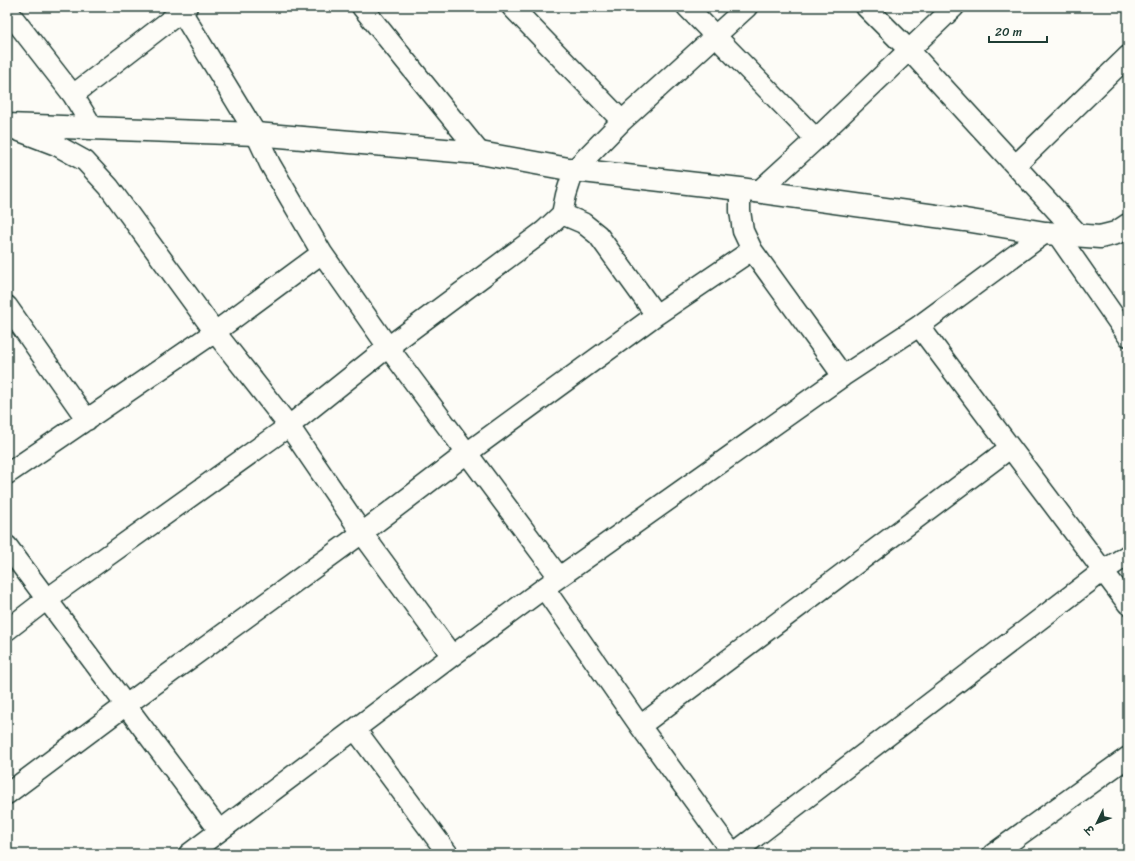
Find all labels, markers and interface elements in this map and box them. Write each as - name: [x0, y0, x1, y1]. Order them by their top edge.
- scale bar: [989, 18, 1047, 44]
- text: 20 m: [995, 21, 1022, 43]
- north arrow: [1077, 803, 1117, 843]
- text: उ: [1079, 819, 1100, 839]

